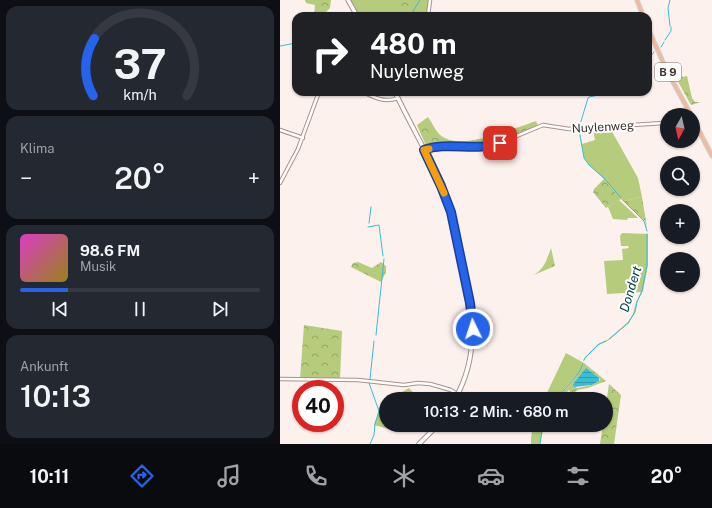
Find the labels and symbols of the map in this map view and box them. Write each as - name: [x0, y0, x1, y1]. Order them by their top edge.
- road number: B 9: [655, 63, 681, 81]
- north arrow: [660, 108, 700, 148]
- street label: Nuylenweg: [571, 118, 635, 136]
- pin: [483, 126, 517, 160]
- water label: Dondert: [616, 264, 645, 314]
- position arrow: [452, 308, 494, 350]
- speed limit sign: 40: [292, 380, 344, 432]

